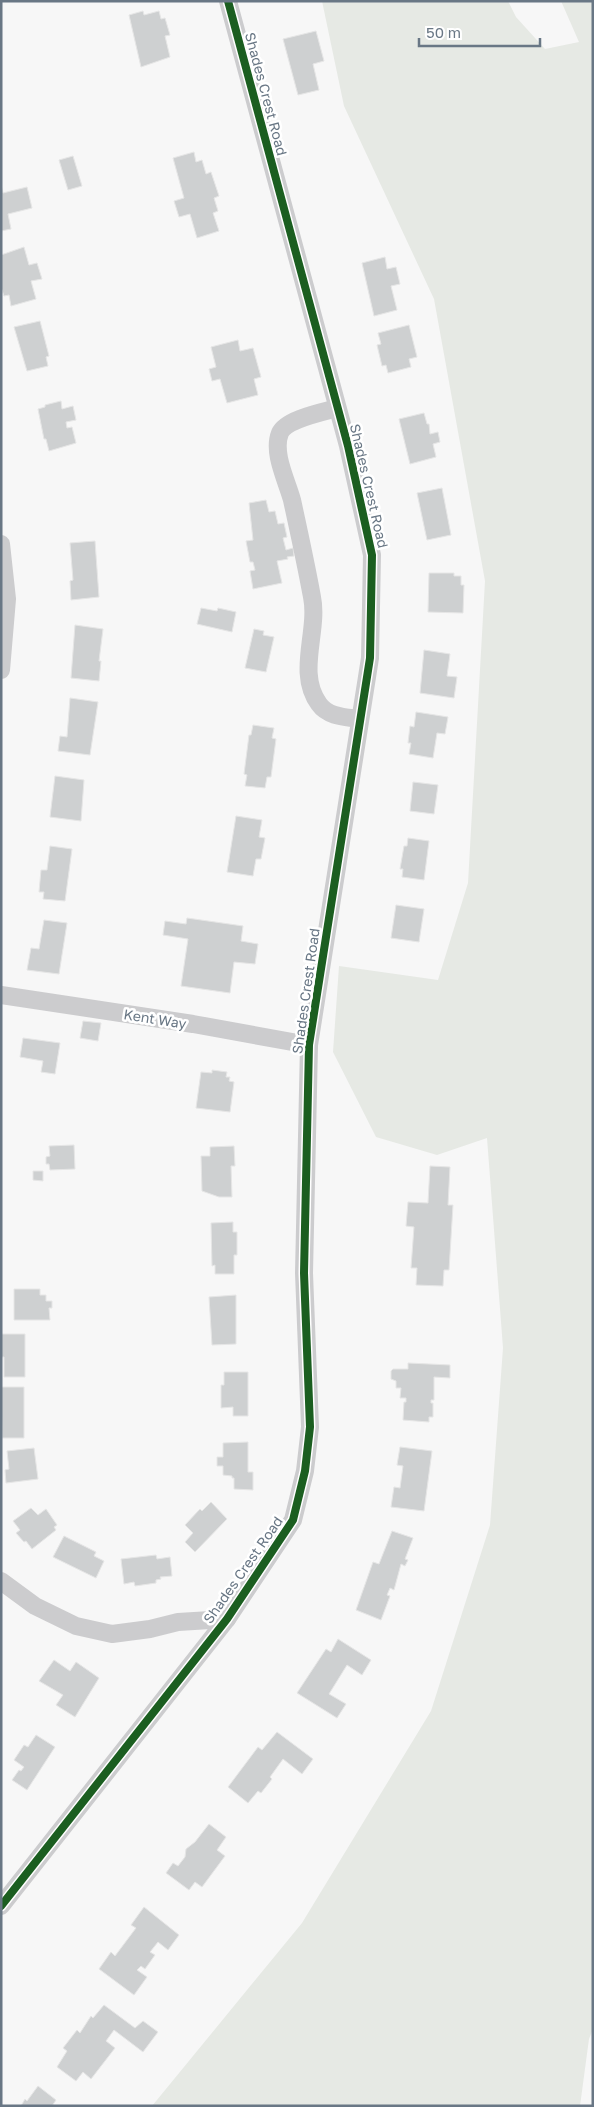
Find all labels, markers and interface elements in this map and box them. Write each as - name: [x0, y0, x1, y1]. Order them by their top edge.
- scale bar: [419, 15, 540, 47]
- text: 50 m: [426, 23, 461, 41]
- street label: Shades Crest Road: [242, 30, 291, 157]
- street label: Shades Crest Road: [347, 422, 392, 550]
- street label: Shades Crest Road: [288, 927, 323, 1055]
- street label: Kent Way: [122, 1005, 188, 1032]
- street label: Shades Crest Road: [199, 1513, 286, 1627]

